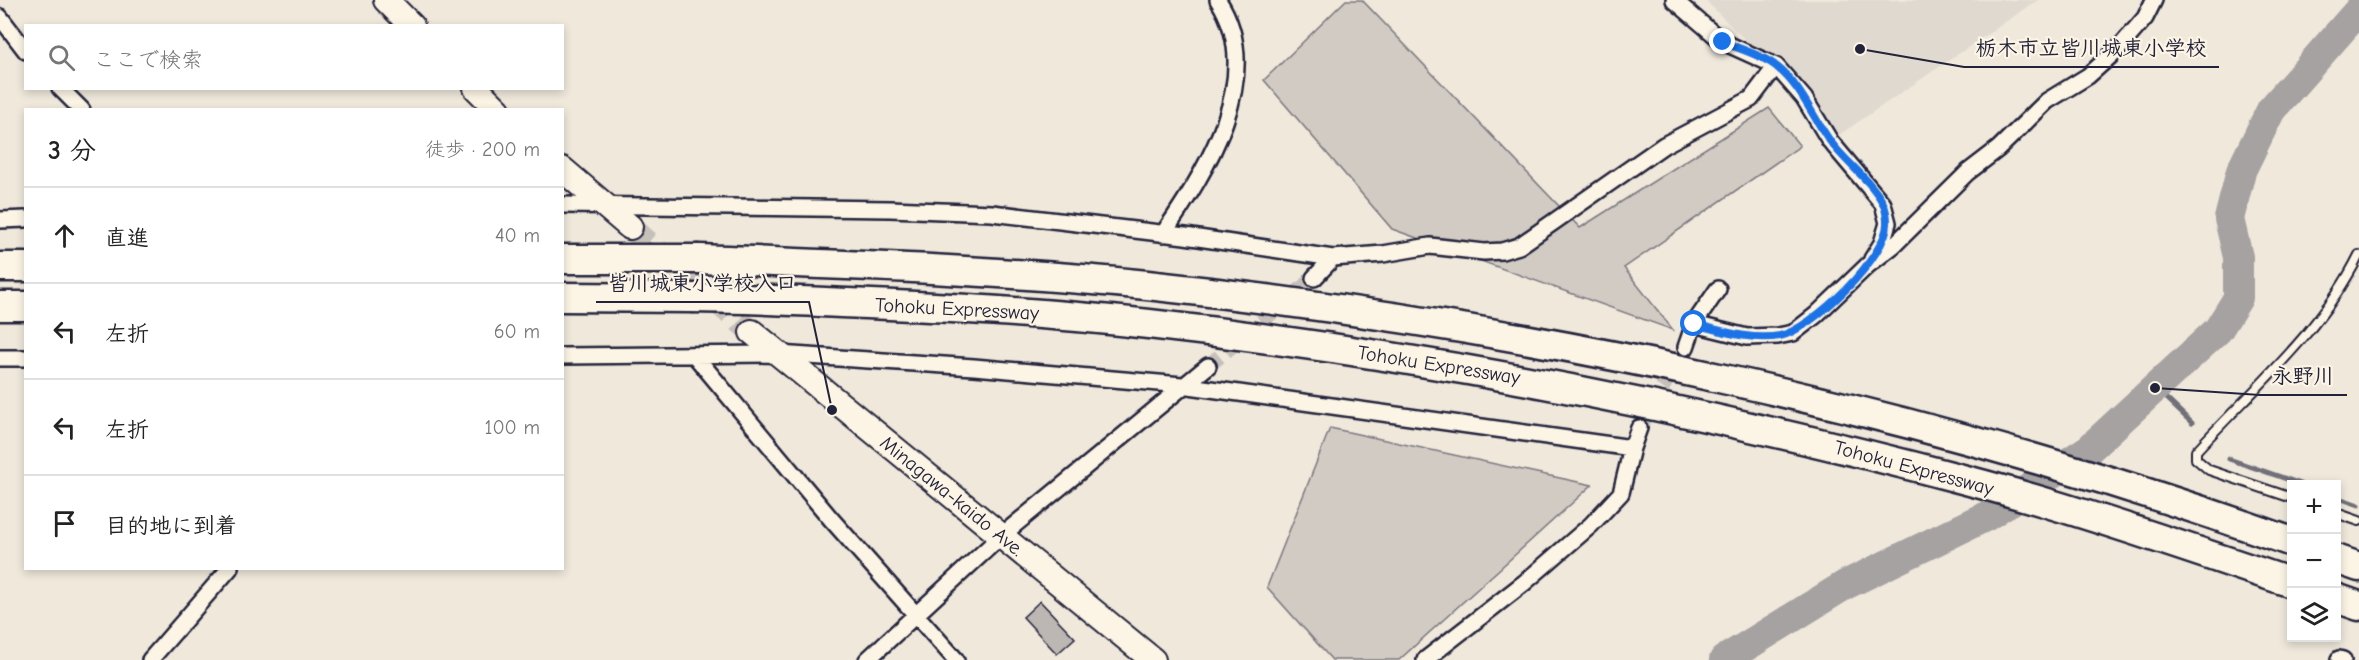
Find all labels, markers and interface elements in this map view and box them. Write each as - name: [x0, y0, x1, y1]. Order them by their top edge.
- search box: [24, 24, 564, 90]
- route end: [1709, 28, 1735, 54]
- callout: 栃木市立皆川城東小学校: [1964, 28, 2219, 67]
- text: 栃木市立皆川城東小学校: [1976, 36, 2207, 60]
- icon: search: [45, 41, 78, 74]
- text: ここで検索: [93, 47, 203, 73]
- text: 3 分: [48, 136, 96, 166]
- text: 徒歩 · 200 m: [425, 138, 540, 161]
- icon: ahead: [48, 219, 81, 252]
- text: 40 m: [495, 224, 540, 247]
- text: 直進: [105, 225, 149, 251]
- callout: 皆川城東小学校入口: [596, 263, 809, 302]
- text: 皆川城東小学校入口: [608, 271, 797, 295]
- street label: Tohoku Expressway: [874, 293, 1040, 325]
- route start: [1680, 310, 1706, 336]
- icon: left: [48, 315, 81, 348]
- text: 60 m: [494, 320, 540, 343]
- text: 左折: [105, 321, 149, 347]
- street label: Tohoku Expressway: [1356, 341, 1522, 389]
- callout: 永野川: [2260, 356, 2347, 395]
- text: 永野川: [2272, 364, 2335, 388]
- icon: left: [48, 411, 81, 444]
- text: 100 m: [485, 416, 540, 439]
- text: 左折: [105, 417, 149, 443]
- street label: Minagawa-kaido Ave.: [876, 431, 1028, 561]
- street label: Tohoku Expressway: [1832, 436, 1996, 500]
- map controls: [2287, 480, 2341, 642]
- button: +: [2287, 480, 2341, 534]
- icon: arrive: [48, 507, 81, 540]
- text: 目的地に到着: [105, 513, 237, 539]
- button: −: [2287, 534, 2341, 588]
- button: layers: [2287, 588, 2341, 642]

